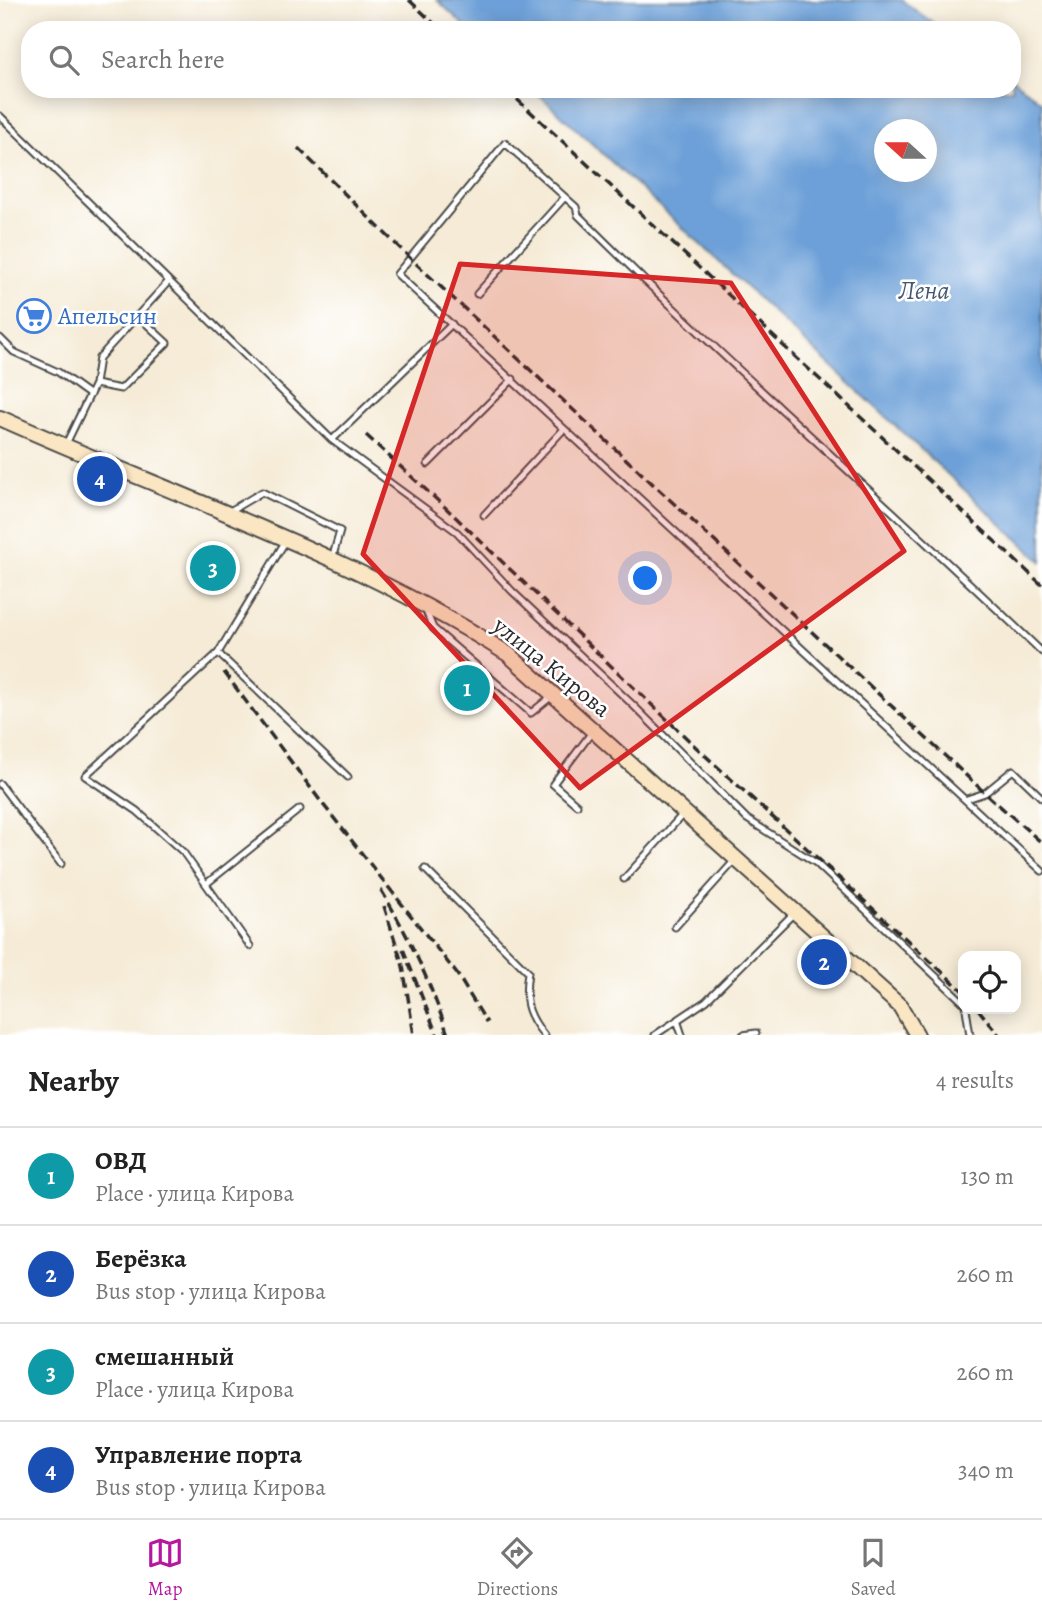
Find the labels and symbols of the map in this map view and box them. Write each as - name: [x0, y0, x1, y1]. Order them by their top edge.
- north arrow: [874, 119, 937, 182]
- water label: Лена: [897, 273, 950, 308]
- supermarket icon: Апельсин: [15, 297, 53, 335]
- place label: Апельсин: [57, 300, 157, 332]
- pin: 4: [77, 453, 123, 505]
- pin: 3: [190, 542, 236, 594]
- your location: [628, 561, 662, 595]
- street label: улица Кирова: [486, 609, 617, 724]
- pin: 1: [444, 662, 490, 714]
- pin: 2: [801, 936, 847, 988]

